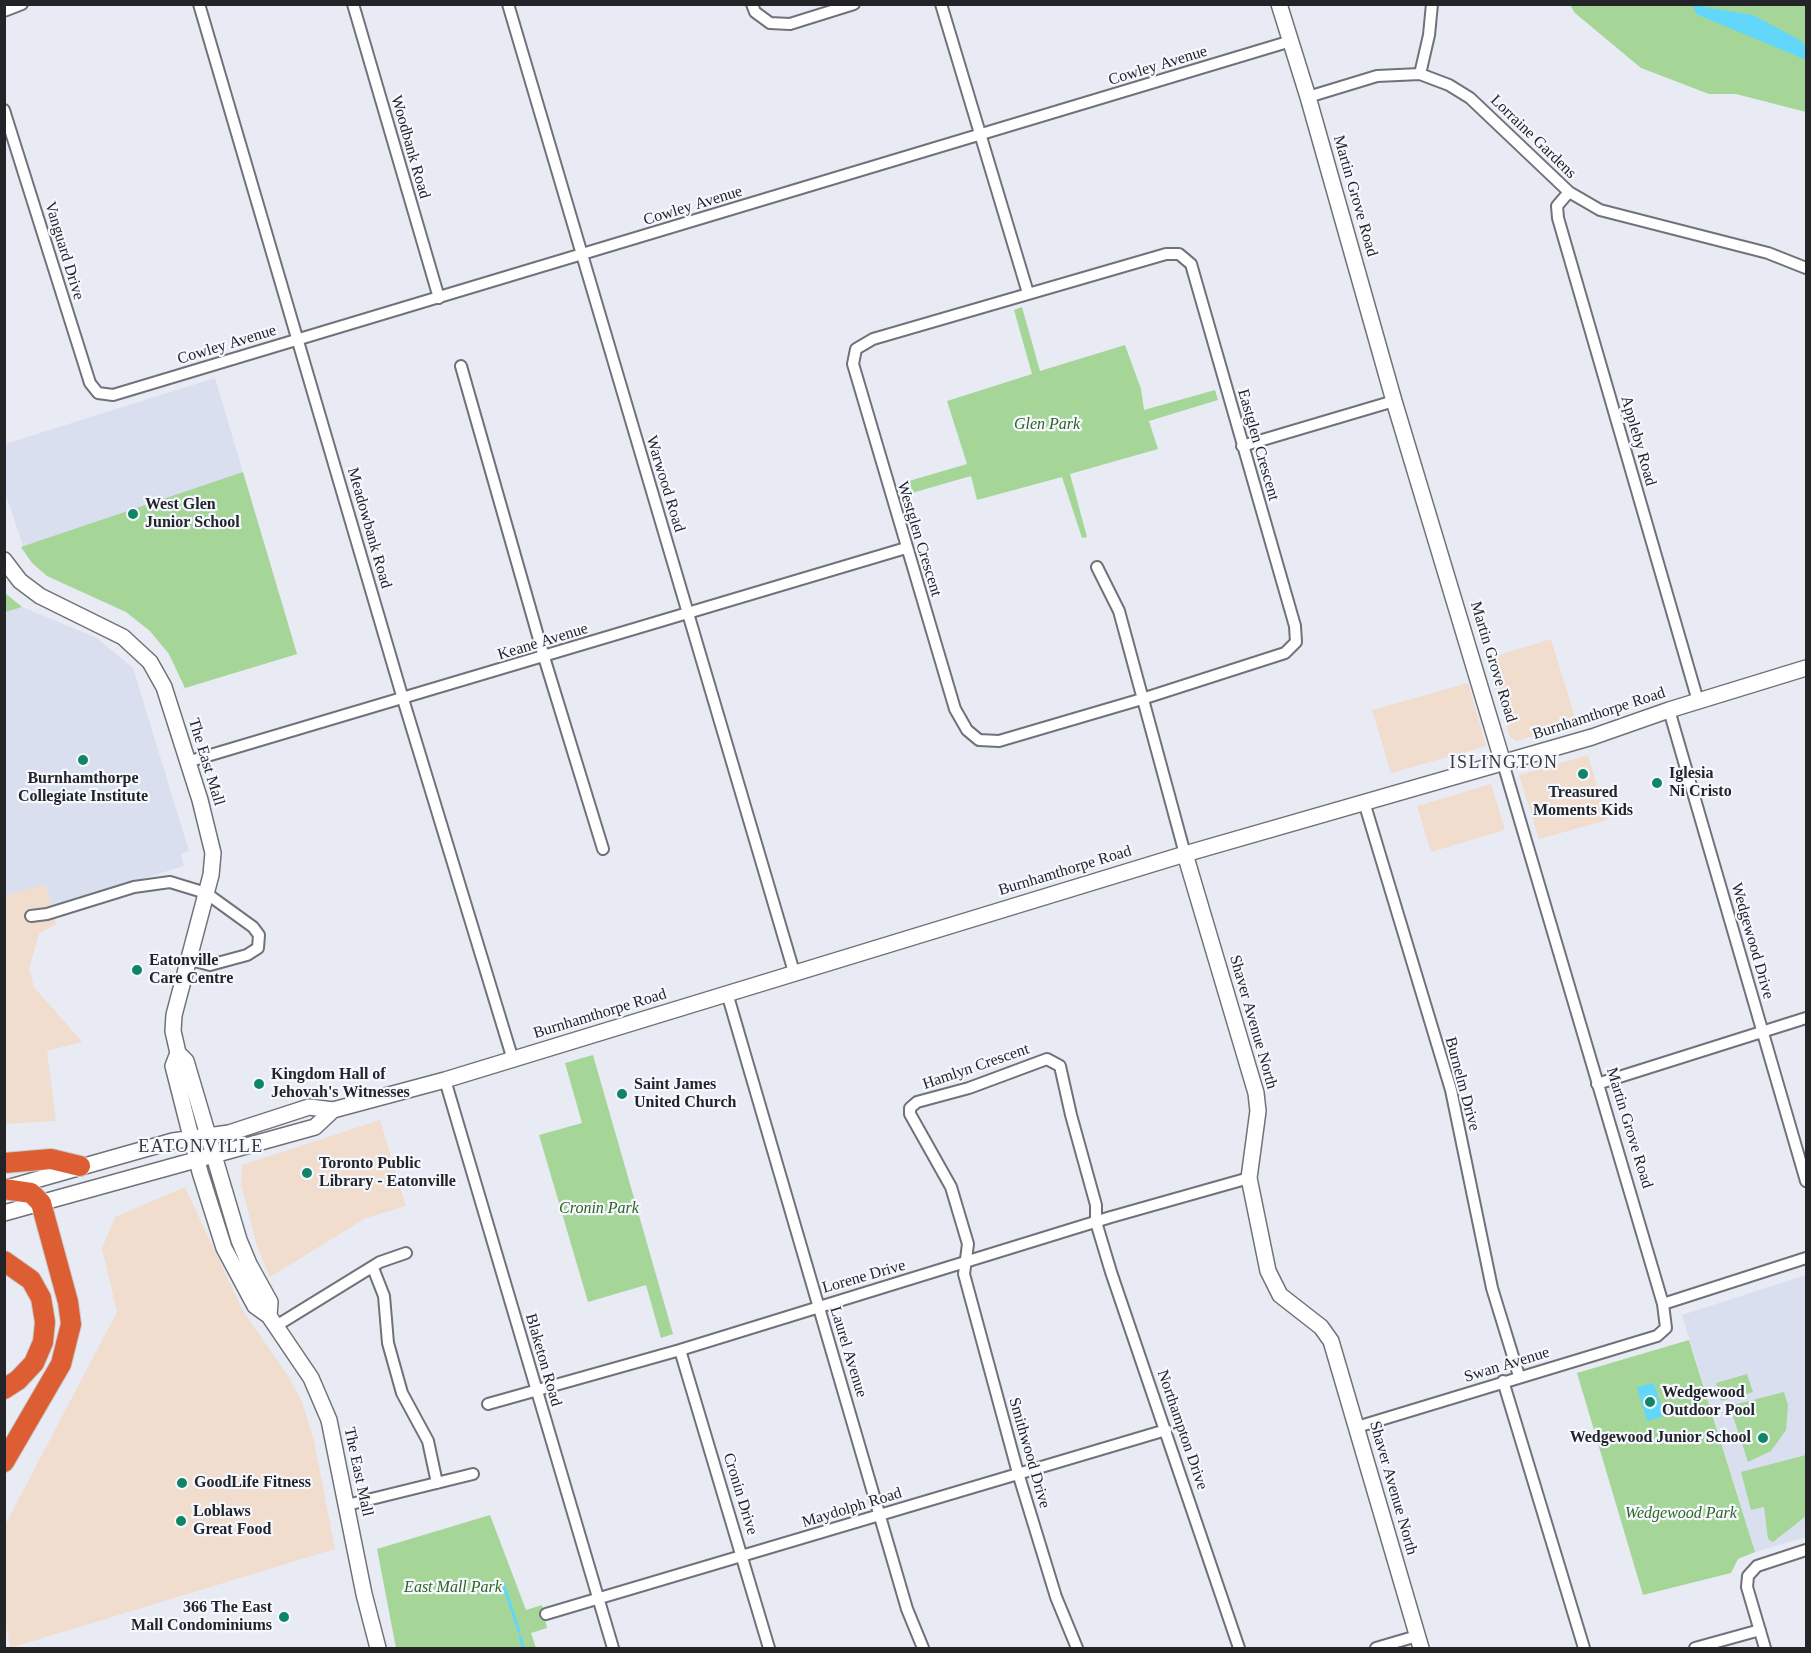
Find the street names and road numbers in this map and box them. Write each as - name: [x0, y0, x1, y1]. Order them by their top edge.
- street label: Cowley Avenue: [1106, 42, 1210, 90]
- street label: Lorraine Gardens: [1486, 91, 1580, 183]
- street label: Woodbank Road: [386, 93, 434, 201]
- street label: Martin Grove Road: [1329, 133, 1381, 259]
- street label: Cowley Avenue: [641, 182, 745, 230]
- street label: Vanguard Drive: [40, 200, 88, 302]
- street label: Cowley Avenue: [175, 321, 279, 369]
- street label: Eastglen Crescent: [1233, 387, 1283, 503]
- street label: Appleby Road: [1616, 394, 1660, 488]
- street label: Warwood Road: [641, 434, 689, 534]
- street label: Meadowbank Road: [343, 465, 395, 591]
- street label: Westglen Crescent: [892, 479, 946, 599]
- street label: Martin Grove Road: [1466, 599, 1520, 725]
- street label: Keane Avenue: [496, 619, 590, 665]
- street label: Burnhamthorpe Road: [1530, 684, 1668, 744]
- street label: The East Mall: [184, 716, 228, 808]
- street label: Burnhamthorpe Road: [996, 842, 1134, 900]
- street label: Wedgewood Drive: [1726, 881, 1778, 1001]
- street label: Shaver Avenue North: [1225, 953, 1281, 1091]
- street label: Burnhamthorpe Road: [531, 985, 669, 1043]
- street label: Burnelm Drive: [1440, 1035, 1484, 1133]
- street label: Hamlyn Crescent: [920, 1040, 1032, 1094]
- street label: Martin Grove Road: [1602, 1065, 1656, 1191]
- street label: Lorene Drive: [820, 1256, 908, 1298]
- street label: Laurel Avenue: [825, 1304, 871, 1400]
- street label: Blaketon Road: [521, 1311, 565, 1409]
- street label: Swan Avenue: [1462, 1343, 1552, 1387]
- street label: Northampton Drive: [1152, 1367, 1212, 1493]
- street label: Smithwood Drive: [1004, 1395, 1054, 1511]
- street label: Shaver Avenue North: [1365, 1419, 1421, 1557]
- street label: The East Mall: [339, 1426, 377, 1518]
- street label: Cronin Drive: [718, 1451, 762, 1537]
- street label: Maydolph Road: [800, 1484, 904, 1532]

